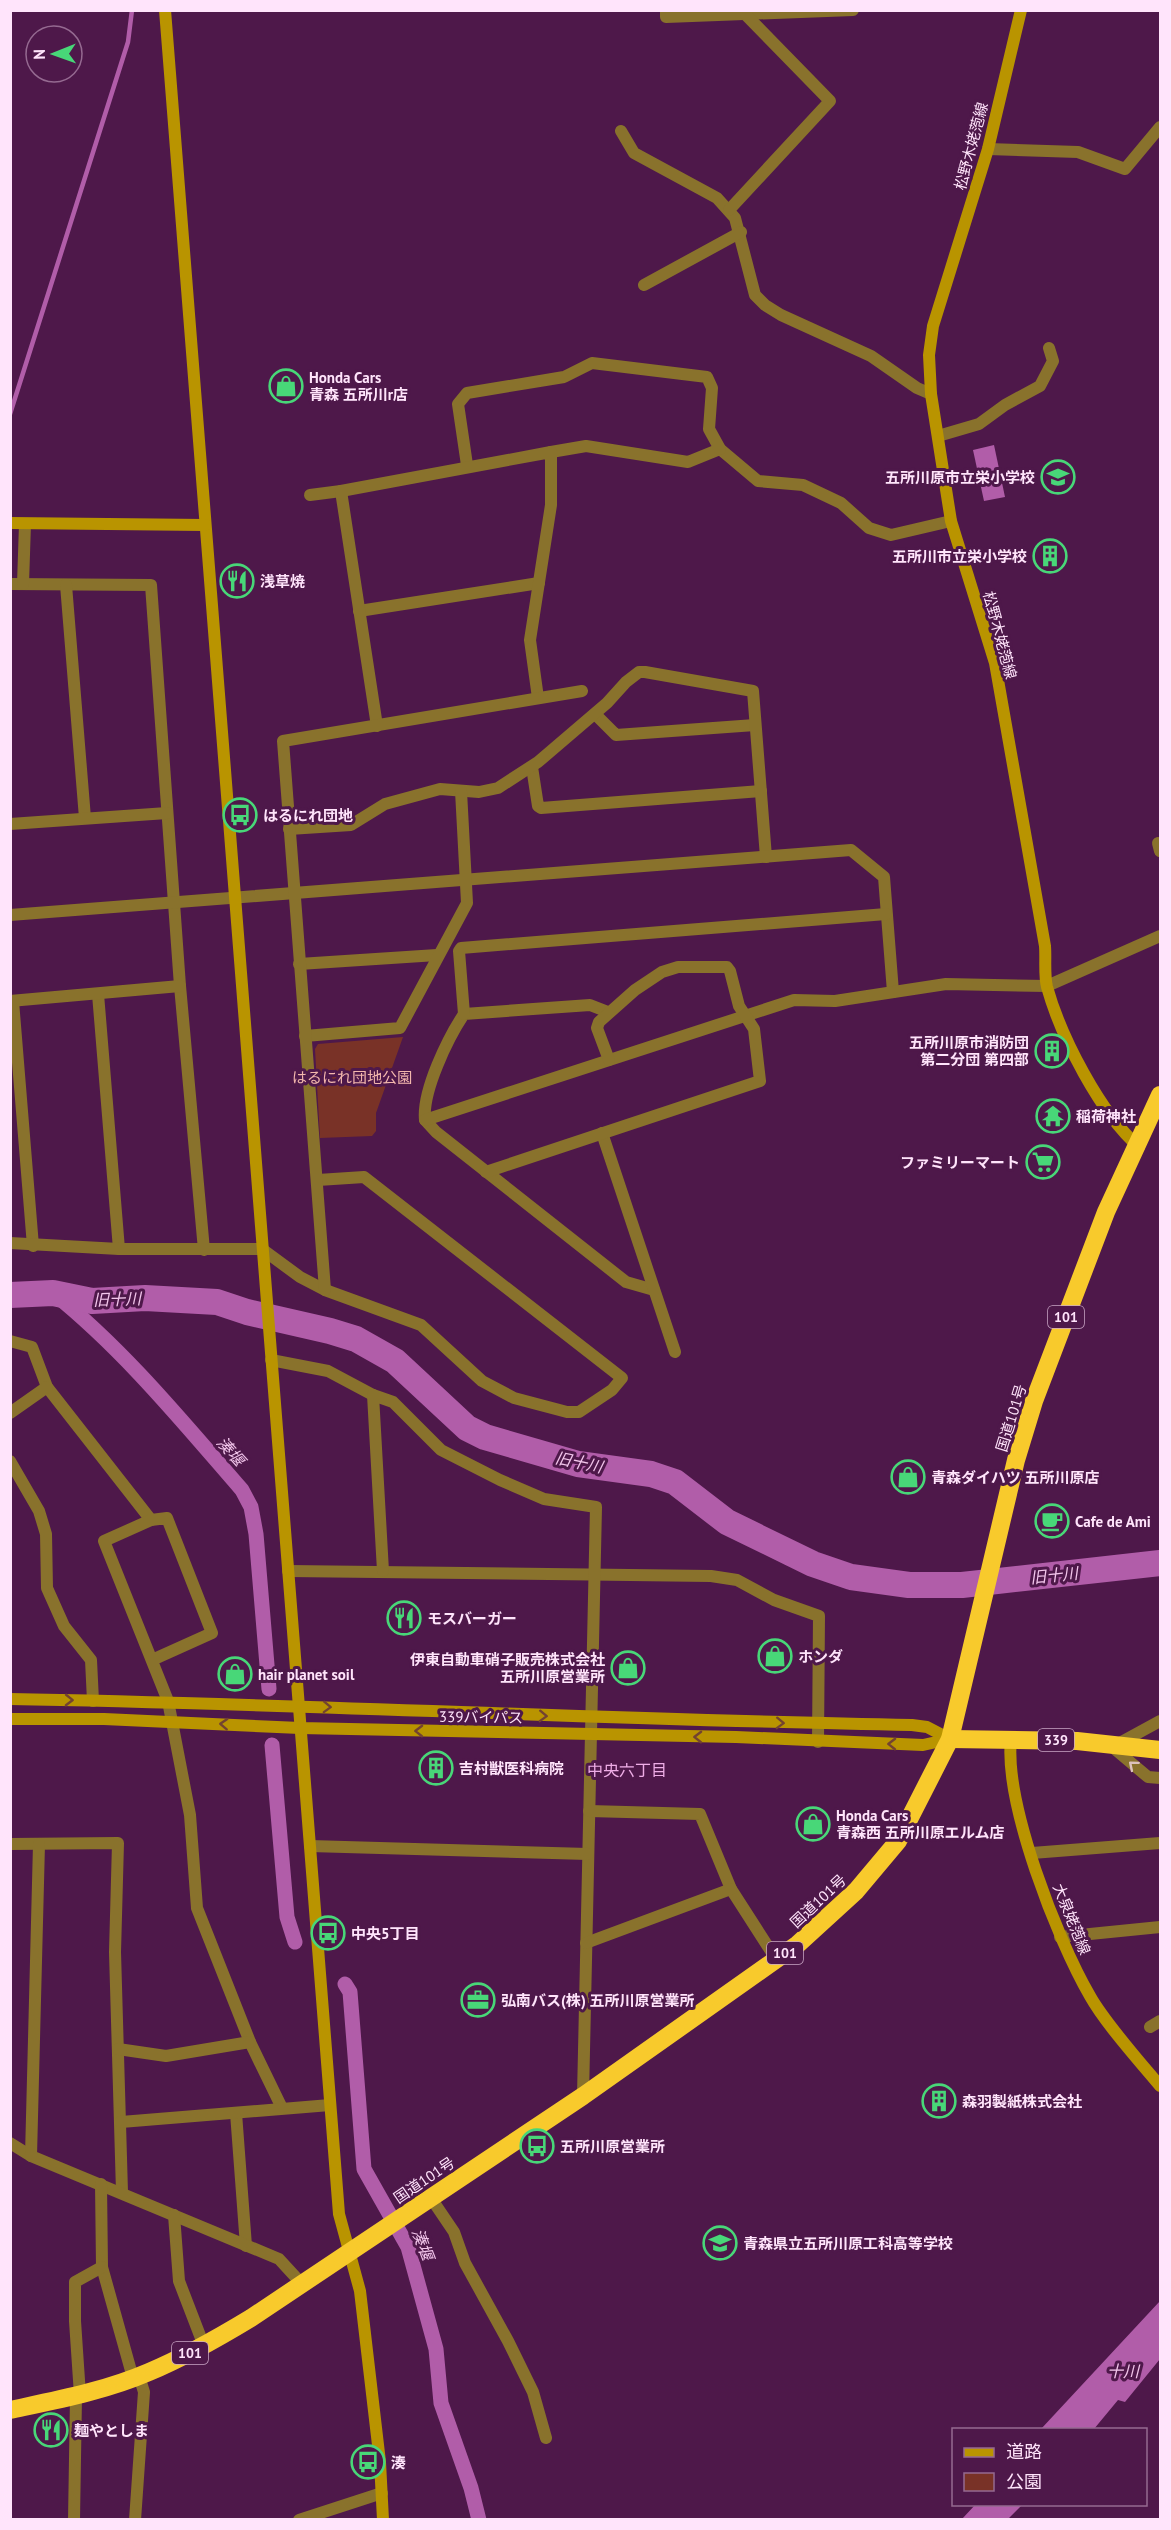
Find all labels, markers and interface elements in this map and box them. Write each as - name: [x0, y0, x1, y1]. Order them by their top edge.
- north arrow: [24, 24, 84, 84]
- text: N: [29, 49, 49, 60]
- street label: 松野木姥萢線: [950, 100, 992, 192]
- shop icon: Honda Cars 青森 五所川r店: [268, 368, 304, 404]
- place label: Honda Cars 青森 五所川r店: [309, 368, 408, 404]
- school or university icon: 五所川原市立栄小学校: [1040, 459, 1076, 495]
- place label: 五所川原市立栄小学校: [885, 468, 1035, 487]
- building icon: 五所川市立栄小学校: [1032, 538, 1068, 574]
- place label: 五所川市立栄小学校: [892, 547, 1027, 566]
- restaurant icon: 浅草焼: [219, 563, 255, 599]
- place label: 浅草焼: [260, 572, 305, 591]
- street label: 松野木姥萢線: [979, 589, 1021, 681]
- bus stop icon: はるにれ団地: [222, 797, 258, 833]
- place label: はるにれ団地: [263, 806, 353, 825]
- place label: 五所川原市消防団 第二分団 第四部: [909, 1033, 1029, 1069]
- building icon: 五所川原市消防団 第二分団 第四部: [1034, 1033, 1070, 1069]
- park label: はるにれ団地公園: [292, 1068, 412, 1087]
- temple icon: 稲荷神社: [1035, 1098, 1071, 1134]
- place label: 稲荷神社: [1076, 1107, 1136, 1126]
- supermarket icon: ファミリーマート: [1025, 1144, 1061, 1180]
- place label: ファミリーマート: [900, 1153, 1020, 1172]
- water label: 旧十川: [93, 1288, 143, 1310]
- road number: 101: [1048, 1306, 1084, 1328]
- street label: 国道101号: [992, 1382, 1030, 1454]
- water label: 湊堰: [213, 1432, 251, 1472]
- water label: 旧十川: [553, 1447, 607, 1477]
- shop icon: 青森ダイハツ 五所川原店: [890, 1459, 926, 1495]
- place label: 青森ダイハツ 五所川原店: [931, 1468, 1100, 1487]
- cafe icon: Cafe de Ami: [1034, 1503, 1070, 1539]
- place label: Cafe de Ami: [1075, 1512, 1151, 1531]
- water label: 旧十川: [1029, 1562, 1081, 1587]
- restaurant icon: モスバーガー: [386, 1600, 422, 1636]
- place label: モスバーガー: [427, 1609, 517, 1628]
- shop icon: ホンダ: [757, 1638, 793, 1674]
- place label: ホンダ: [798, 1647, 843, 1666]
- place label: 伊東自動車硝子販売株式会社 五所川原営業所: [410, 1650, 605, 1686]
- shop icon: 伊東自動車硝子販売株式会社 五所川原営業所: [610, 1650, 646, 1686]
- shop icon: hair planet soil: [217, 1656, 253, 1692]
- place label: hair planet soil: [258, 1665, 355, 1684]
- one-way arrow: [64, 1694, 73, 1707]
- one-way arrow: [322, 1701, 331, 1714]
- street label: 339バイパス: [439, 1707, 523, 1727]
- one-way arrow: [538, 1709, 547, 1722]
- one-way arrow: [775, 1716, 784, 1729]
- one-way arrow: [219, 1718, 228, 1731]
- one-way arrow: [414, 1724, 423, 1737]
- road number: 339: [1038, 1729, 1074, 1751]
- one-way arrow: [693, 1730, 702, 1743]
- one-way arrow: [888, 1738, 897, 1750]
- building icon: 吉村獣医科病院: [418, 1750, 454, 1786]
- place label: 吉村獣医科病院: [459, 1759, 564, 1778]
- district label: 中央六丁目: [587, 1760, 667, 1780]
- one-way arrow: [1129, 1761, 1140, 1772]
- shop icon: Honda Cars 青森西 五所川原エルム店: [795, 1806, 831, 1842]
- place label: Honda Cars 青森西 五所川原エルム店: [836, 1806, 1005, 1842]
- street label: 国道101号: [786, 1870, 850, 1932]
- street label: 大泉姥萢線: [1049, 1881, 1095, 1957]
- bus stop icon: 中央5丁目: [310, 1915, 346, 1951]
- place label: 中央5丁目: [351, 1924, 420, 1943]
- road number: 101: [767, 1942, 803, 1964]
- office icon: 弘南バス(株) 五所川原営業所: [460, 1982, 496, 2018]
- place label: 弘南バス(株) 五所川原営業所: [501, 1991, 695, 2010]
- building icon: 森羽製紙株式会社: [921, 2083, 957, 2119]
- place label: 森羽製紙株式会社: [962, 2092, 1082, 2111]
- bus stop icon: 五所川原営業所: [519, 2128, 555, 2164]
- place label: 五所川原営業所: [560, 2137, 665, 2156]
- street label: 国道101号: [390, 2153, 458, 2207]
- water label: 湊堰: [408, 2225, 439, 2265]
- school or university icon: 青森県立五所川原工科高等学校: [702, 2225, 738, 2261]
- place label: 青森県立五所川原工科高等学校: [743, 2234, 953, 2253]
- road number: 101: [172, 2342, 208, 2364]
- water label: 十川: [1107, 2361, 1141, 2381]
- restaurant icon: 麺やとしま: [33, 2412, 69, 2448]
- place label: 麺やとしま: [74, 2421, 149, 2440]
- legend: [952, 2428, 1147, 2506]
- text: 道路: [1006, 2440, 1042, 2463]
- bus stop icon: 湊: [350, 2444, 386, 2480]
- place label: 湊: [391, 2453, 406, 2472]
- text: 公園: [1006, 2470, 1042, 2493]

